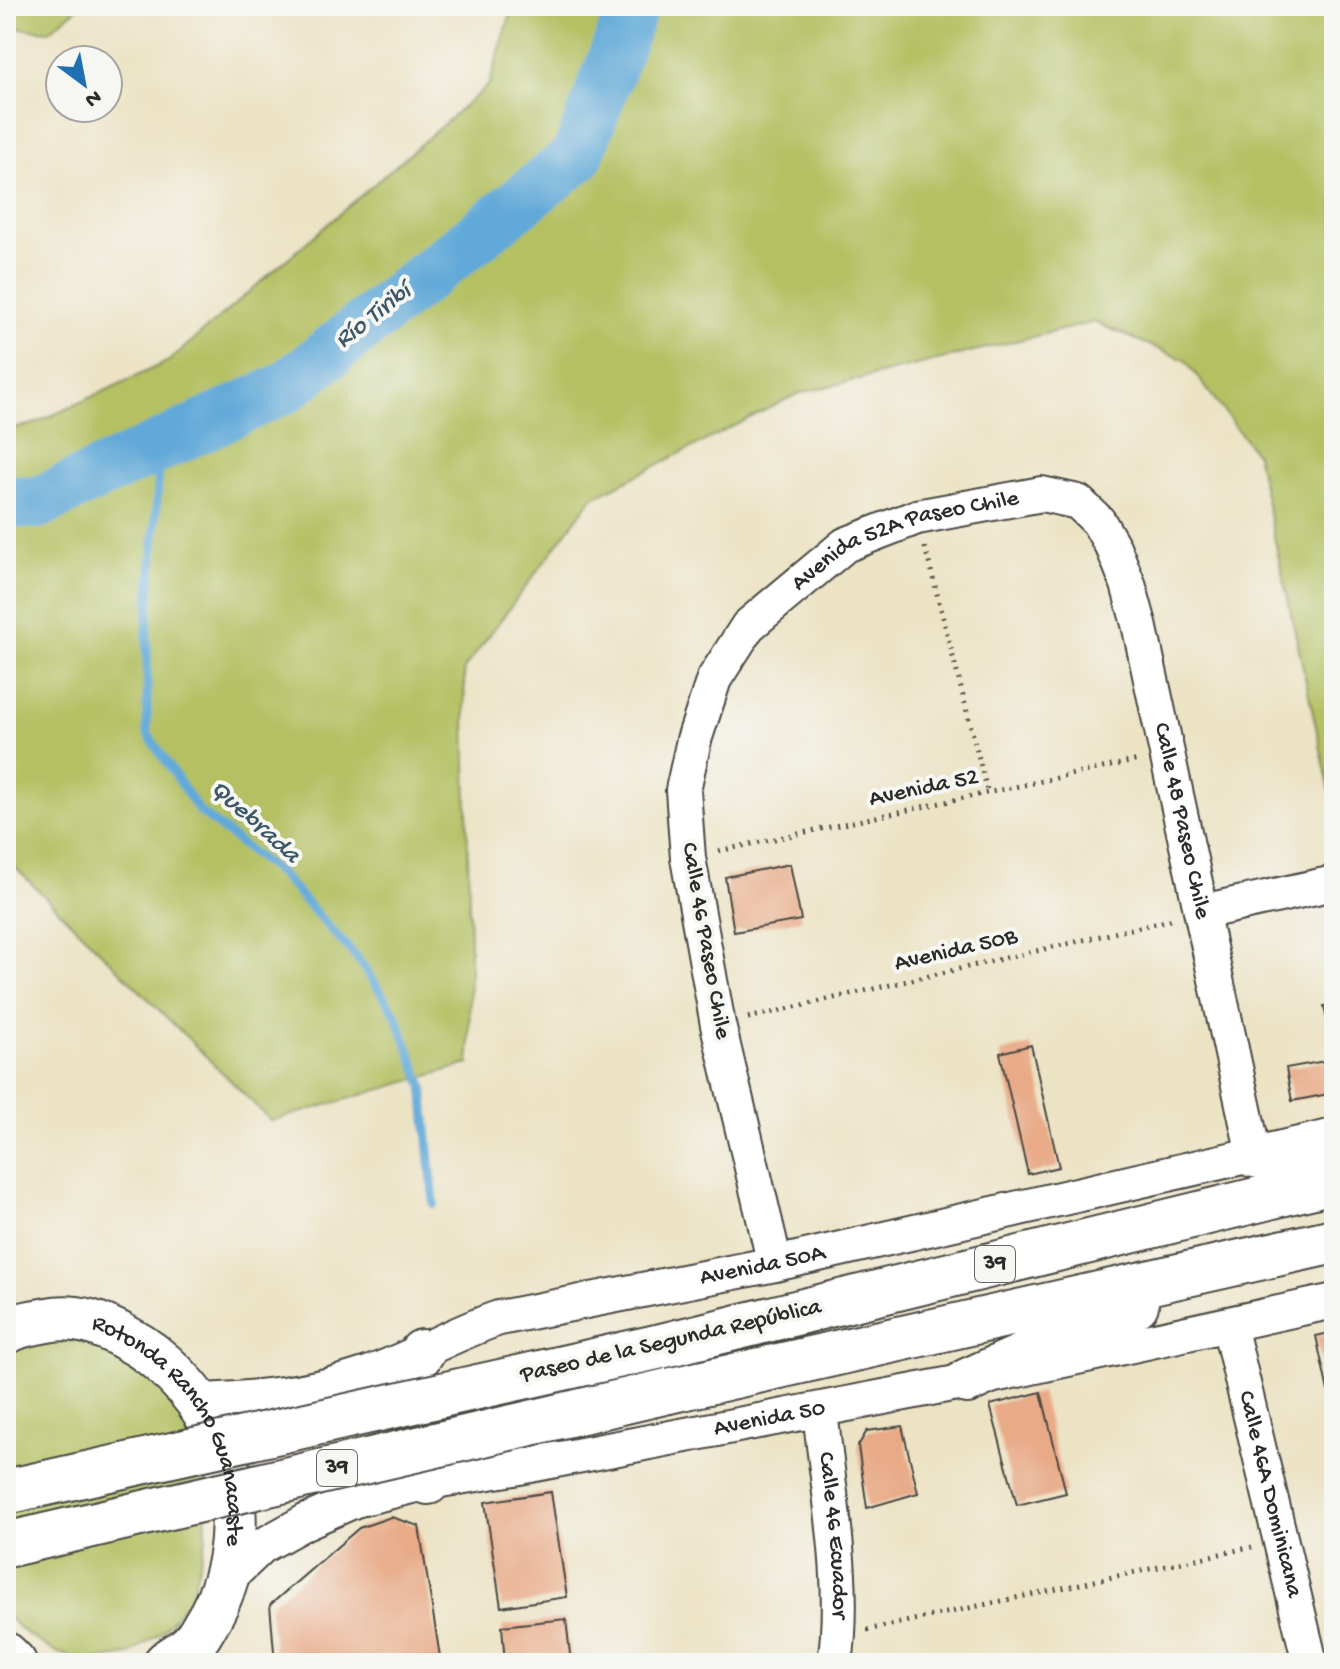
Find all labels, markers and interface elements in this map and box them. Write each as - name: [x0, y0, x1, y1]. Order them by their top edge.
- north arrow: [44, 44, 124, 124]
- text: N: [79, 83, 105, 112]
- water label: Río Tiribí: [329, 275, 422, 357]
- street label: Avenida 52A Paseo Chile: [786, 484, 1022, 598]
- street label: Calle 48 Paseo Chile: [1146, 720, 1217, 922]
- street label: Avenida 52: [867, 763, 982, 815]
- water label: Quebrada: [203, 775, 306, 872]
- street label: Calle 46 Paseo Chile: [673, 841, 737, 1042]
- street label: Avenida 50B: [892, 923, 1021, 979]
- street label: Avenida 50A: [697, 1238, 830, 1293]
- road number: 39: [975, 1246, 1015, 1282]
- street label: Paseo de la Segunda República: [517, 1293, 825, 1391]
- street label: Rotonda Rancho Guanacaste: [88, 1309, 248, 1548]
- street label: Calle 46A Dominicana: [1231, 1388, 1308, 1601]
- street label: Avenida 50: [711, 1394, 828, 1444]
- road number: 39: [317, 1450, 357, 1486]
- street label: Calle 46 Ecuador: [810, 1450, 853, 1621]

